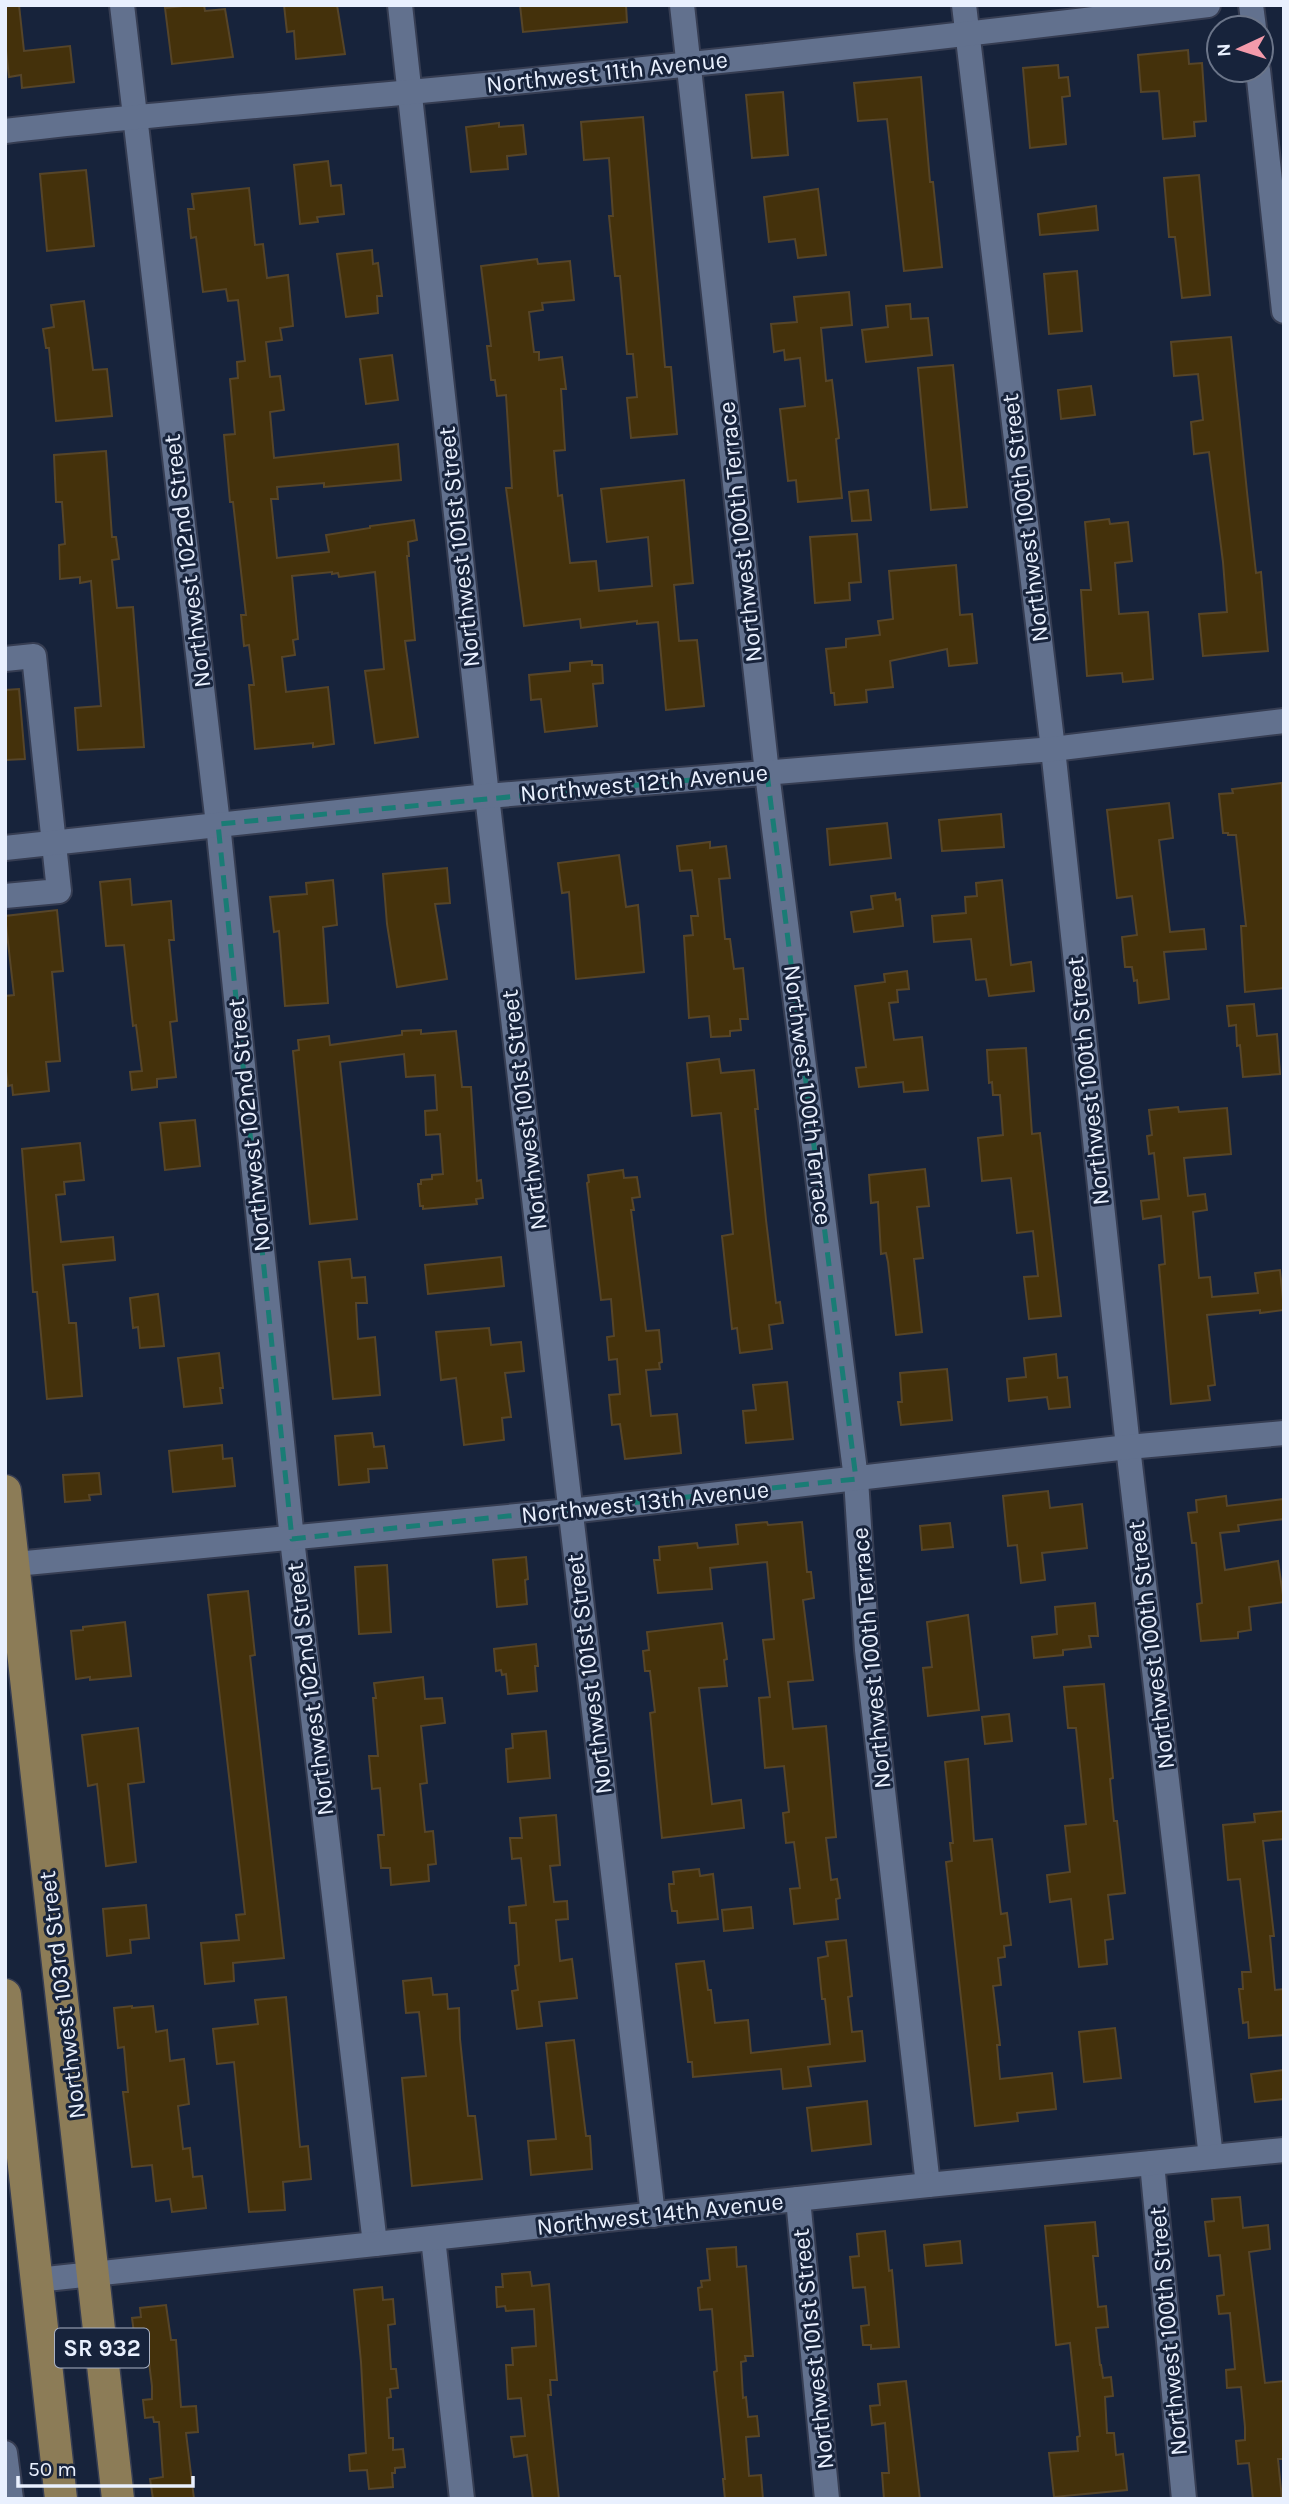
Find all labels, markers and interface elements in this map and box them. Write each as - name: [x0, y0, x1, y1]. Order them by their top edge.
- north arrow: [1205, 14, 1275, 84]
- text: N: [1213, 43, 1235, 58]
- street label: Northwest 11th Avenue: [485, 45, 729, 99]
- street label: Northwest 100th Street: [996, 392, 1054, 644]
- street label: Northwest 100th Terrace: [712, 400, 768, 664]
- street label: Northwest 101st Street: [432, 425, 486, 669]
- street label: Northwest 102nd Street: [158, 433, 216, 689]
- street label: Northwest 12th Avenue: [519, 758, 769, 808]
- street label: Northwest 100th Street: [1061, 955, 1115, 1207]
- street label: Northwest 100th Terrace: [778, 963, 838, 1227]
- street label: Northwest 101st Street: [495, 988, 553, 1232]
- street label: Northwest 102nd Street: [222, 997, 276, 1253]
- street label: Northwest 13th Avenue: [520, 1475, 770, 1529]
- street label: Northwest 100th Street: [1122, 1519, 1180, 1771]
- street label: Northwest 100th Terrace: [846, 1526, 896, 1790]
- street label: Northwest 101st Street: [560, 1552, 618, 1796]
- street label: Northwest 102nd Street: [281, 1561, 339, 1817]
- street label: Northwest 103rd Street: [33, 1869, 91, 2121]
- street label: Northwest 14th Avenue: [535, 2187, 785, 2241]
- street label: Northwest 100th Street: [1143, 2205, 1193, 2457]
- street label: Northwest 101st Street: [786, 2227, 840, 2471]
- road number: SR 932: [55, 2328, 149, 2368]
- scale bar: [18, 2444, 192, 2488]
- text: 50 m: [28, 2457, 77, 2481]

